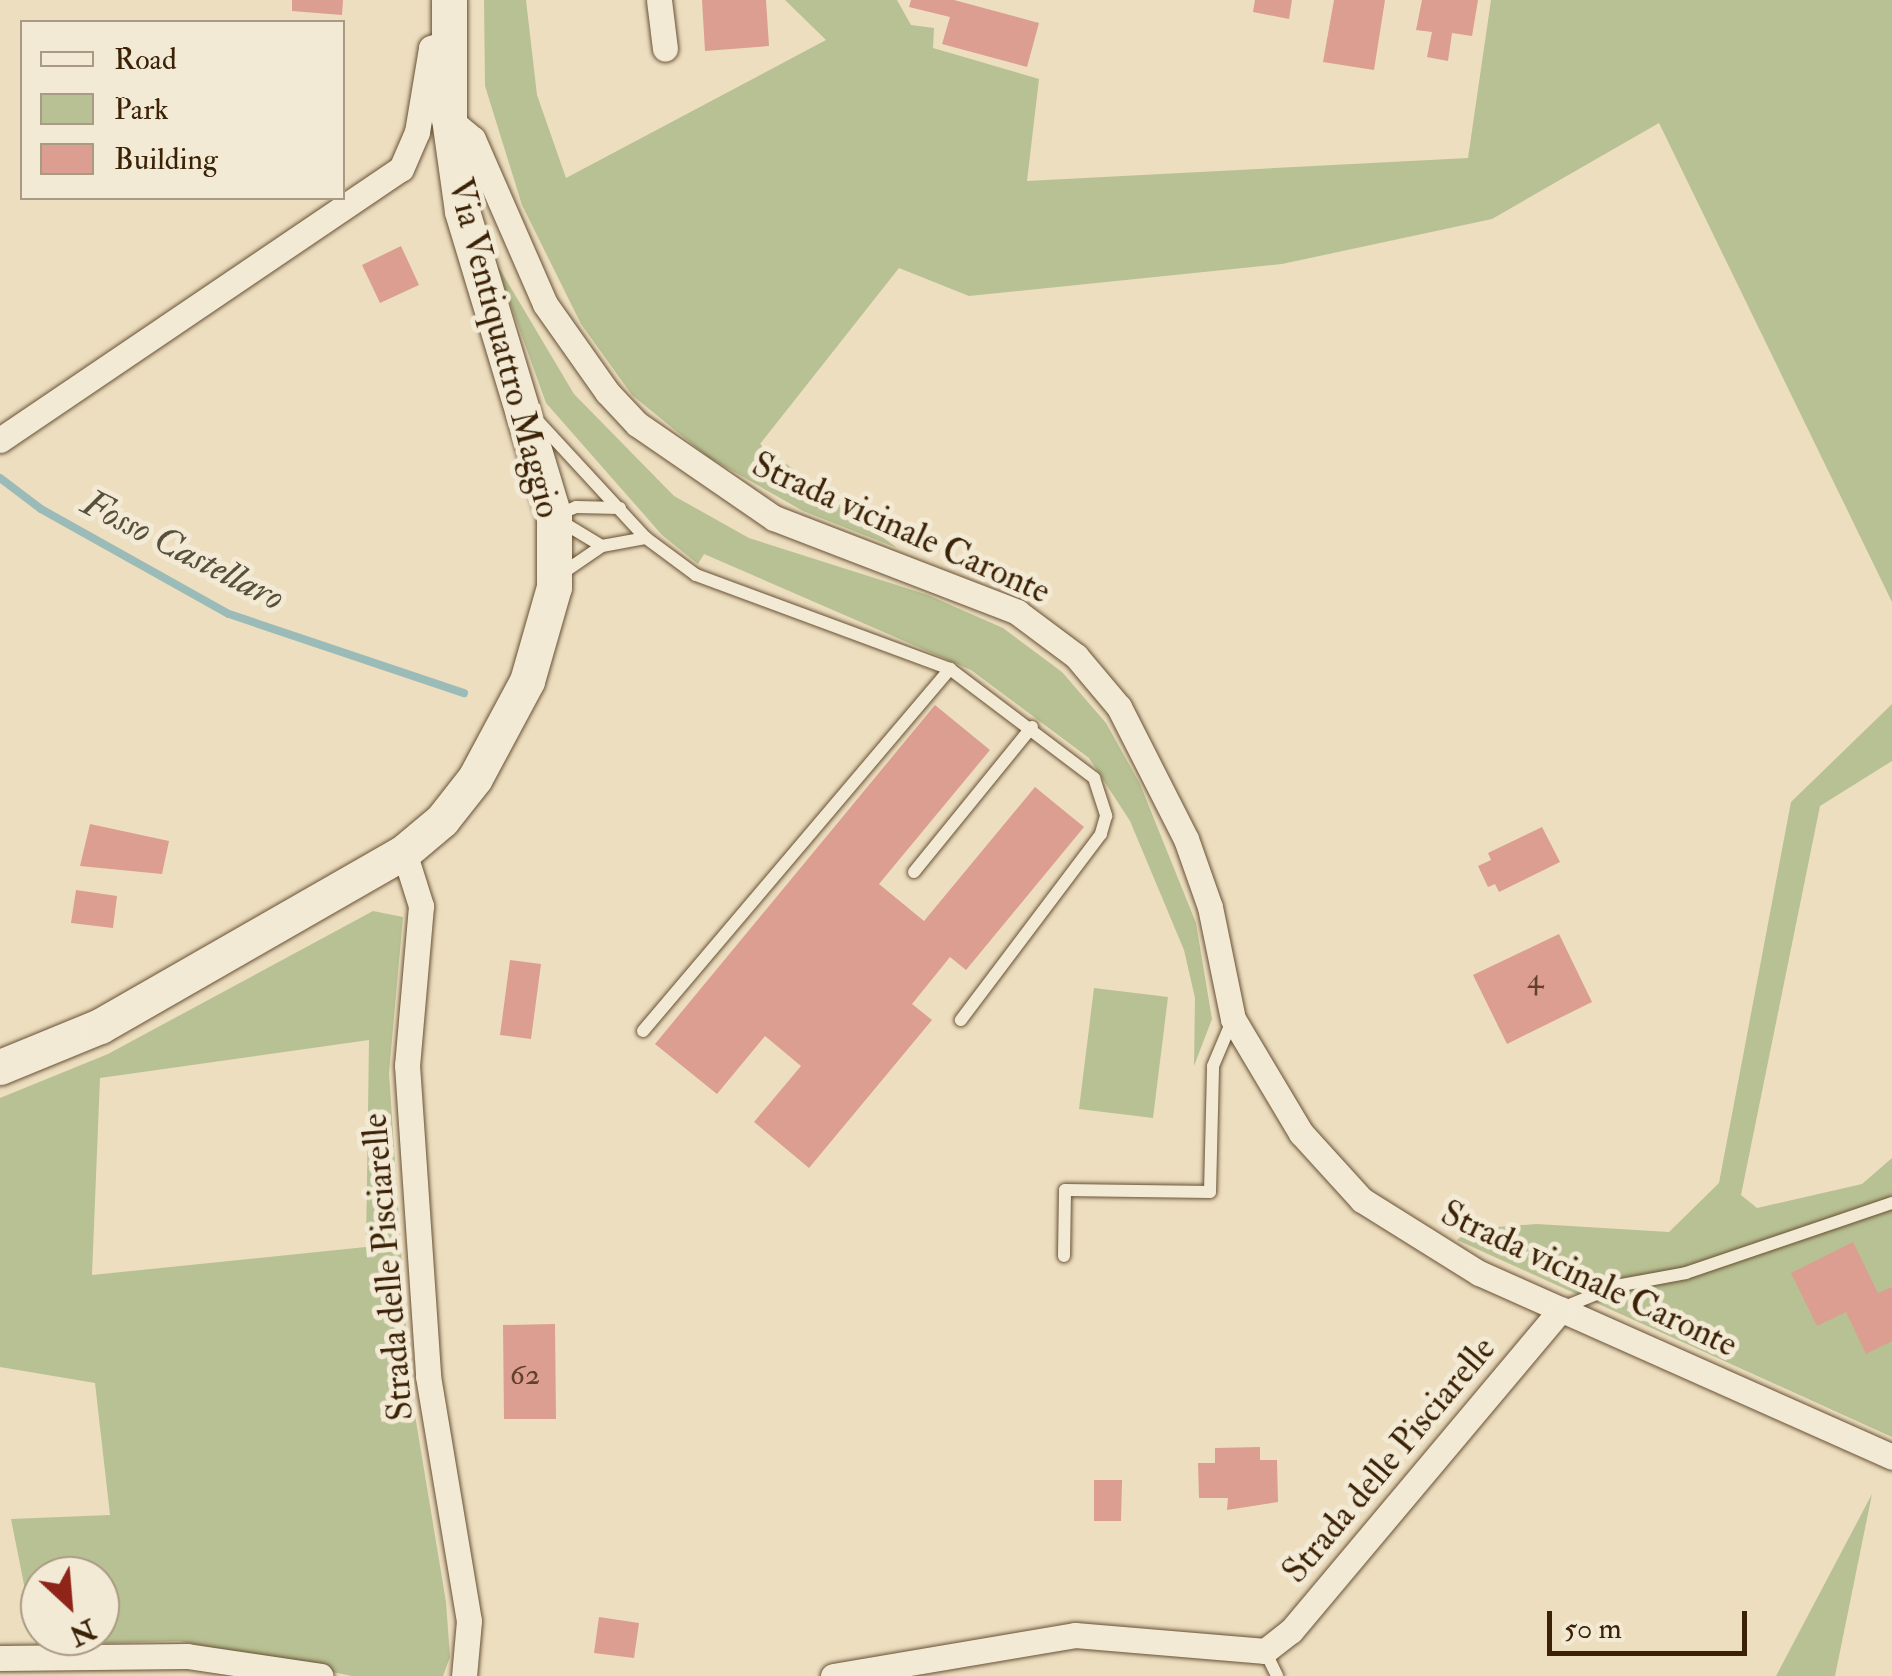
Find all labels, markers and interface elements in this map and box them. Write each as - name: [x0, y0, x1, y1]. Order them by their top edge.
- legend: [20, 20, 345, 200]
- text: Road: [114, 41, 177, 78]
- text: Park: [114, 91, 169, 128]
- text: Building: [114, 141, 218, 178]
- street label: Via Ventiquattro Maggio: [438, 174, 570, 522]
- street label: Strada vicinale Caronte: [746, 443, 1056, 613]
- water label: Fosso Castellaro: [74, 481, 292, 621]
- house number: 4: [1527, 961, 1543, 997]
- street label: Strada delle Pisciarelle: [354, 1112, 422, 1422]
- street label: Strada vicinale Caronte: [1434, 1192, 1744, 1366]
- street label: Strada delle Pisciarelle: [1274, 1328, 1504, 1592]
- house number: 62: [510, 1357, 540, 1393]
- north arrow: [20, 1556, 120, 1656]
- scale bar: [1552, 1591, 1752, 1653]
- text: N: [64, 1610, 101, 1653]
- text: 50 m: [1564, 1610, 1622, 1647]

